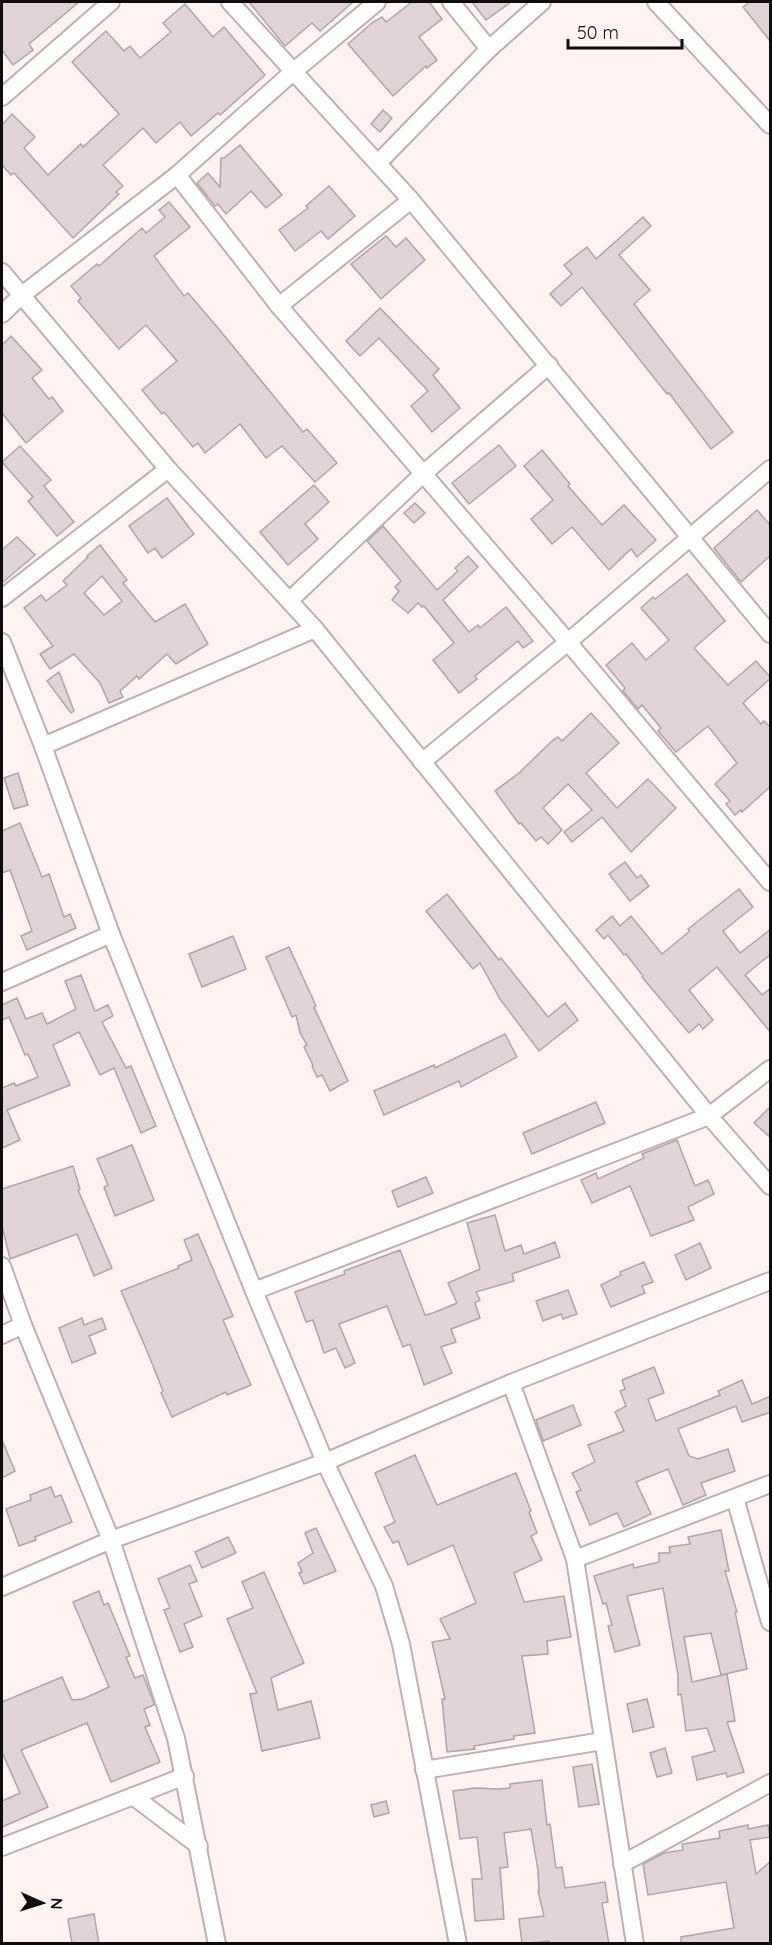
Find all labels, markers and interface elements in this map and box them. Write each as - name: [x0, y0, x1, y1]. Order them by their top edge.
- scale bar: [568, 12, 682, 50]
- text: 50 m: [577, 21, 619, 44]
- north arrow: [12, 1873, 72, 1933]
- text: N: [47, 1897, 67, 1910]

